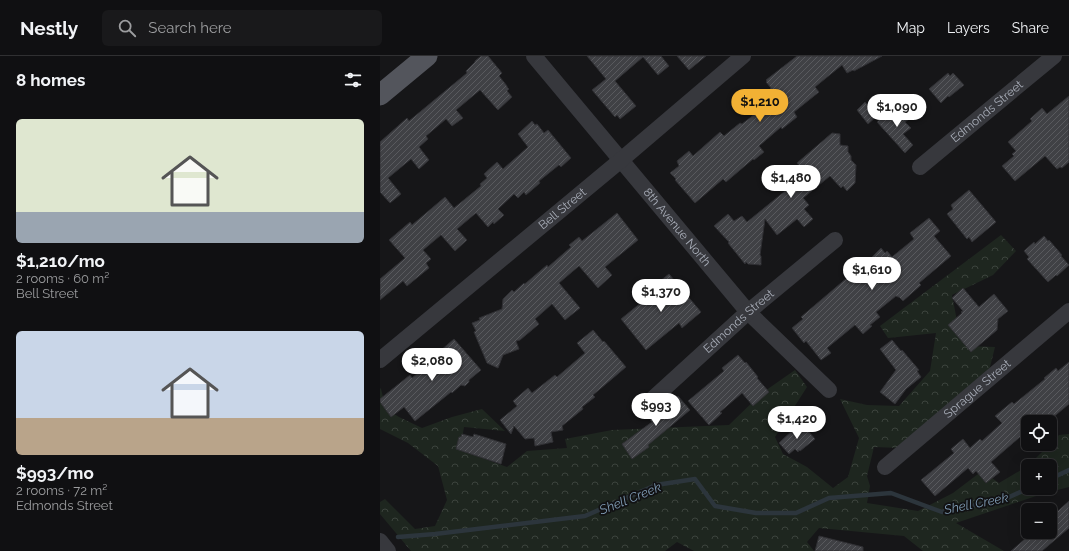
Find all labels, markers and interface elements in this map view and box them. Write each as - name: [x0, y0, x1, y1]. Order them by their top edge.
- search box: [102, 10, 382, 46]
- text: Nestly: [20, 17, 78, 39]
- icon: search: [116, 17, 138, 39]
- text: Search here: [148, 19, 232, 37]
- text: Map: [897, 20, 925, 36]
- text: Layers: [947, 20, 990, 36]
- text: Share: [1012, 20, 1049, 36]
- icon: filters: [342, 69, 364, 91]
- text: 8 homes: [16, 70, 85, 90]
- street label: Edmonds Street: [948, 78, 1026, 145]
- pin: $1,210: [727, 89, 793, 123]
- text: $1,210: [740, 94, 780, 109]
- pin: $1,090: [864, 94, 930, 128]
- text: $1,090: [876, 99, 918, 114]
- icon: home: [154, 145, 226, 217]
- pin: $1,480: [758, 165, 824, 199]
- text: $1,480: [771, 170, 811, 185]
- street label: Bell Street: [536, 185, 589, 232]
- street label: 8th Avenue North: [640, 185, 714, 269]
- text: $1,210/mo: [16, 251, 105, 271]
- pin: $1,610: [839, 257, 905, 291]
- text: $1,610: [852, 262, 892, 277]
- text: 2 rooms · 60 m²: [16, 271, 109, 286]
- pin: $1,370: [628, 279, 694, 313]
- text: $1,370: [641, 284, 681, 299]
- text: Bell Street: [16, 286, 78, 301]
- street label: Edmonds Street: [701, 286, 777, 356]
- pin: $2,080: [399, 348, 465, 382]
- text: $2,080: [411, 353, 453, 368]
- street label: Sprague Street: [941, 356, 1014, 421]
- icon: home: [154, 357, 226, 429]
- pin: $993: [632, 393, 680, 427]
- text: $993: [641, 398, 671, 413]
- pin: $1,420: [764, 406, 830, 440]
- text: $1,420: [777, 411, 817, 426]
- map controls: [1021, 415, 1057, 539]
- button: locate: [1021, 415, 1057, 451]
- button: +: [1021, 459, 1057, 495]
- text: $993/mo: [16, 463, 94, 483]
- water label: Shell Creek: [596, 479, 663, 518]
- text: 2 rooms · 72 m²: [16, 483, 107, 498]
- water label: Shell Creek: [942, 490, 1010, 517]
- text: Edmonds Street: [16, 498, 113, 513]
- button: −: [1021, 503, 1057, 539]

